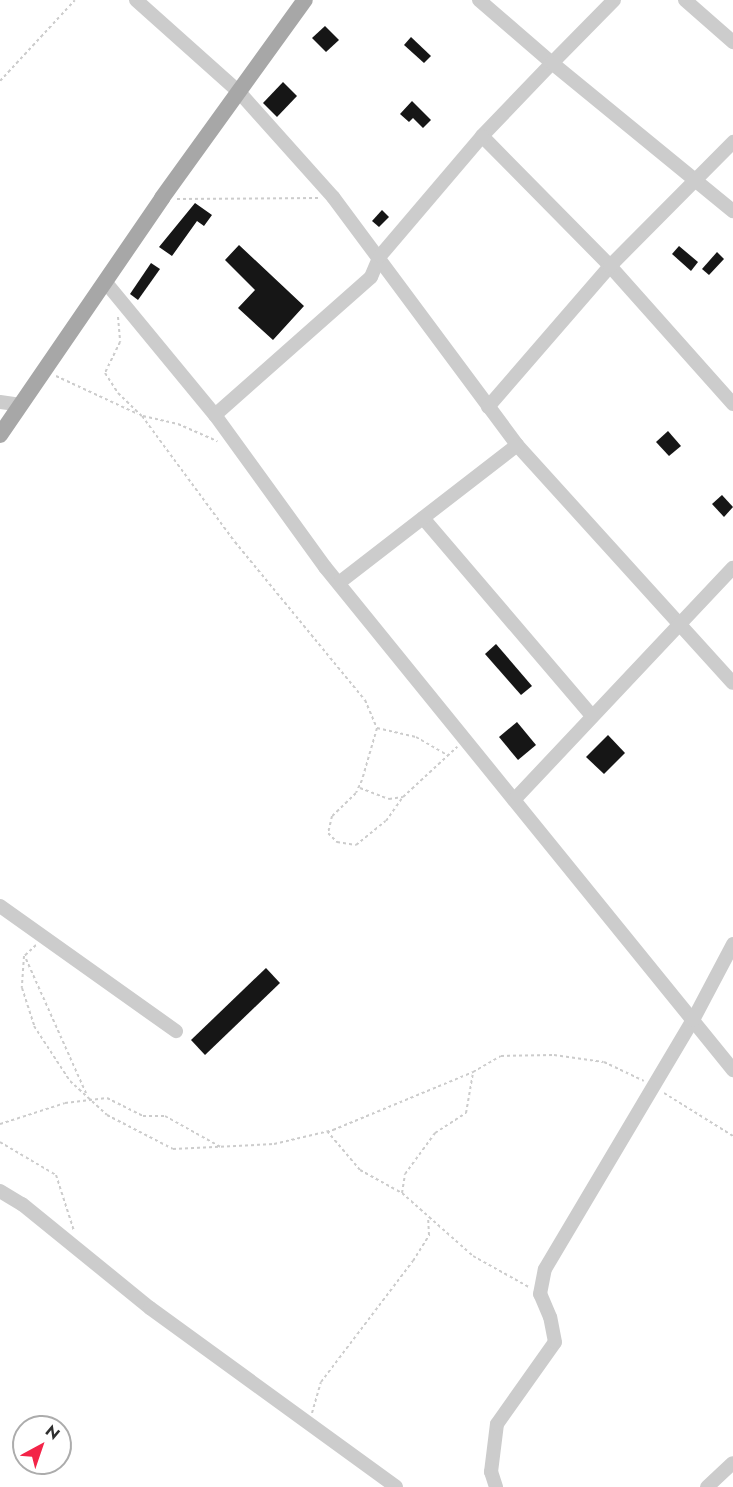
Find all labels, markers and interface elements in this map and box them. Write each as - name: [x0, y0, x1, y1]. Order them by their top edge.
- north arrow: [12, 1415, 72, 1475]
- text: N: [40, 1419, 65, 1445]

